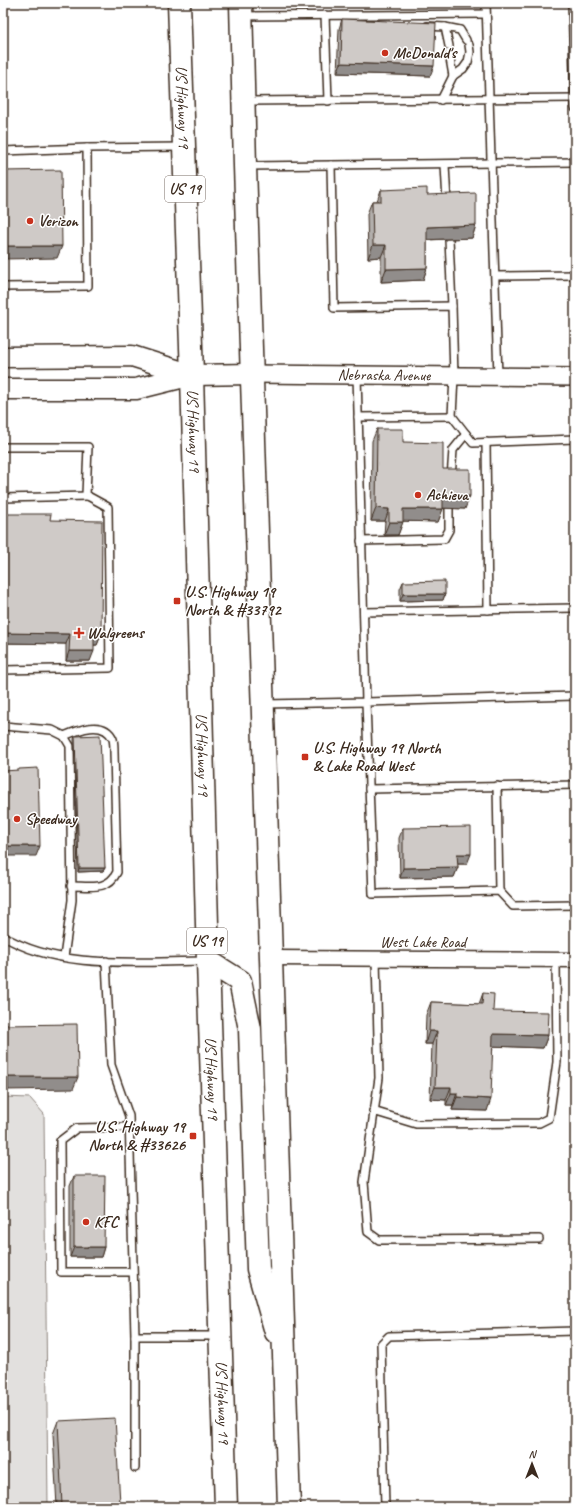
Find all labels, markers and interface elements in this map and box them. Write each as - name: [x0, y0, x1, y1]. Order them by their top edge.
- place label: McDonald's: [393, 43, 458, 63]
- marker: McDonald's: [380, 48, 390, 58]
- street label: US Highway 19: [171, 65, 194, 150]
- road number: US 19: [165, 176, 205, 202]
- place label: Verizon: [38, 211, 79, 231]
- marker: Verizon: [25, 216, 35, 226]
- street label: Nebraska Avenue: [338, 365, 432, 386]
- street label: US Highway 19: [182, 389, 205, 474]
- place label: Achieva: [426, 485, 469, 505]
- marker: Achieva: [413, 490, 423, 500]
- place label: U.S. Highway 19 North & #33792: [185, 582, 282, 620]
- marker: U.S. Highway 19 North & #33792: [172, 596, 182, 606]
- place label: Walgreens: [87, 623, 146, 643]
- marker: Walgreens: [74, 628, 84, 638]
- street label: US Highway 19: [191, 713, 214, 798]
- place label: U.S. Highway 19 North & Lake Road West: [313, 738, 442, 776]
- marker: U.S. Highway 19 North & Lake Road West: [300, 752, 310, 762]
- place label: Speedway: [25, 809, 78, 829]
- marker: Speedway: [12, 814, 22, 824]
- road number: US 19: [187, 928, 227, 954]
- street label: West Lake Road: [380, 932, 469, 952]
- street label: US Highway 19: [201, 1037, 223, 1122]
- place label: U.S. Highway 19 North & #33626: [88, 1117, 187, 1155]
- marker: U.S. Highway 19 North & #33626: [188, 1131, 198, 1141]
- place label: KFC: [94, 1212, 120, 1232]
- marker: KFC: [81, 1217, 91, 1227]
- street label: US Highway 19: [211, 1361, 234, 1446]
- north arrow: [512, 1444, 552, 1484]
- text: N: [529, 1447, 538, 1461]

